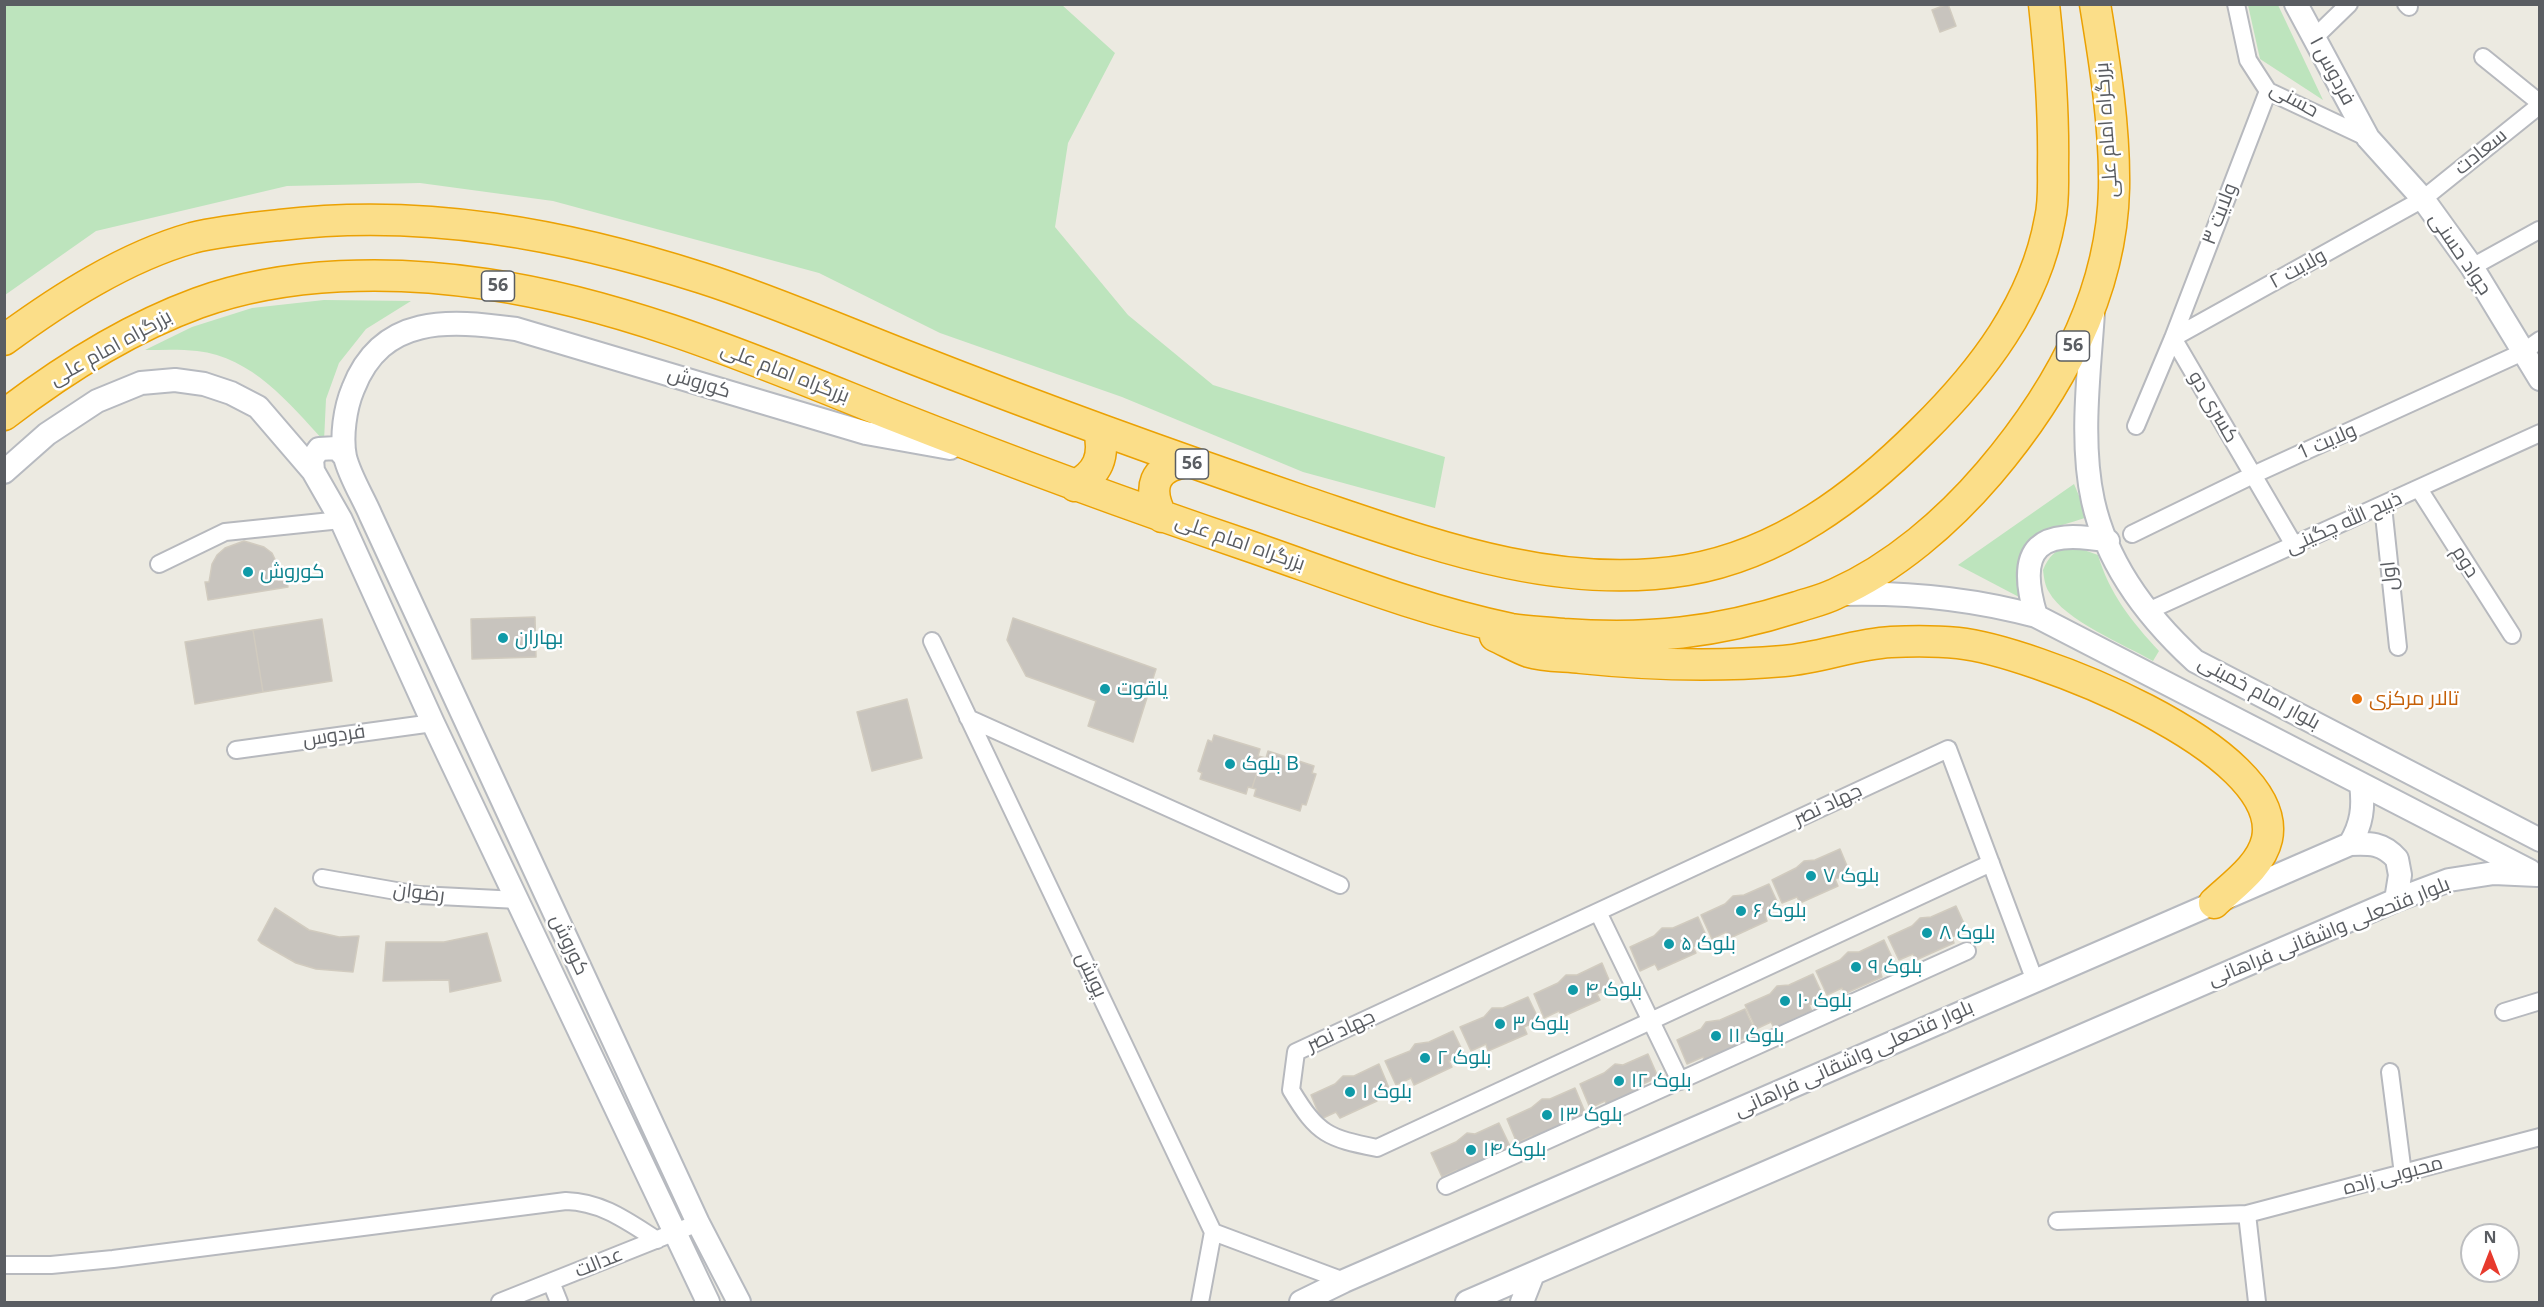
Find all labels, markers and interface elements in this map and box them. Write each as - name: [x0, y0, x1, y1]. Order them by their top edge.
- street label: فردوس ۱: [2304, 33, 2360, 109]
- street label: بزرگراه امام علی: [2090, 61, 2124, 199]
- street label: حسنی: [2266, 77, 2322, 123]
- street label: سعادت: [2450, 124, 2512, 180]
- street label: ولایت ۳: [2197, 180, 2243, 248]
- street label: جواد حسنی: [2424, 208, 2496, 300]
- street label: ولایت ۲: [2265, 244, 2331, 294]
- road number: 56: [482, 271, 514, 301]
- street label: بزرگراه امام علی: [46, 305, 176, 391]
- road number: 56: [2056, 331, 2090, 361]
- street label: بزرگراه امام علی: [717, 337, 853, 409]
- street label: کوروش: [665, 362, 733, 404]
- street label: کسری دو: [2183, 367, 2243, 447]
- street label: ولایت 1: [2294, 418, 2360, 466]
- road number: 56: [1176, 449, 1208, 479]
- street label: ذبیح الله چگینی: [2282, 487, 2406, 559]
- street label: بزرگراه امام علی: [1172, 510, 1308, 576]
- street label: دوم: [2446, 542, 2484, 582]
- place label: کوروش: [260, 560, 324, 584]
- street label: اول: [2377, 560, 2403, 592]
- marker: کوروش: [241, 565, 255, 579]
- place label: بهاران: [515, 626, 563, 650]
- marker: بهاران: [496, 631, 510, 645]
- street label: بلوار امام خمینی: [2194, 651, 2324, 735]
- place label: یاقوت: [1117, 677, 1168, 701]
- marker: یاقوت: [1098, 682, 1112, 696]
- place label: تالار مرکزی: [2369, 687, 2459, 711]
- marker: تالار مرکزی: [2350, 692, 2364, 706]
- street label: فردوس: [301, 720, 367, 752]
- place label: بلوک B: [1242, 752, 1299, 776]
- marker: بلوک B: [1223, 757, 1237, 771]
- street label: جهاد نصر: [1790, 779, 1866, 831]
- place label: بلوک ۷: [1823, 864, 1879, 888]
- marker: بلوک ۷: [1804, 869, 1818, 883]
- street label: بلوار فتحعلی واشقانی فراهانی: [2205, 872, 2453, 992]
- street label: رضوان: [392, 878, 446, 908]
- place label: بلوک ۶: [1753, 899, 1806, 923]
- marker: بلوک ۶: [1734, 904, 1748, 918]
- street label: کوروش: [545, 911, 593, 979]
- place label: بلوک ۸: [1939, 921, 1995, 945]
- marker: بلوک ۸: [1920, 926, 1934, 940]
- place label: بلوک ۵: [1681, 932, 1736, 956]
- marker: بلوک ۵: [1662, 937, 1676, 951]
- street label: پویش: [1070, 949, 1112, 1001]
- place label: بلوک ۹: [1868, 955, 1922, 979]
- marker: بلوک ۹: [1849, 960, 1863, 974]
- place label: بلوک ۴: [1585, 978, 1642, 1002]
- marker: بلوک ۴: [1566, 983, 1580, 997]
- place label: بلوک ۱۰: [1797, 989, 1852, 1013]
- marker: بلوک ۱۰: [1778, 994, 1792, 1008]
- street label: بلوار فتحعلی واشقانی فراهانی: [1731, 995, 1977, 1123]
- street label: جهاد نصر: [1303, 1005, 1379, 1057]
- place label: بلوک ۳: [1512, 1012, 1569, 1036]
- marker: بلوک ۳: [1493, 1017, 1507, 1031]
- place label: بلوک ۱۱: [1728, 1024, 1784, 1048]
- marker: بلوک ۱۱: [1709, 1029, 1723, 1043]
- place label: بلوک ۲: [1437, 1046, 1491, 1070]
- marker: بلوک ۲: [1418, 1051, 1432, 1065]
- place label: بلوک ۱۲: [1631, 1069, 1692, 1093]
- marker: بلوک ۱۲: [1612, 1074, 1626, 1088]
- place label: بلوک ۱: [1362, 1080, 1412, 1104]
- marker: بلوک ۱: [1343, 1085, 1357, 1099]
- place label: بلوک ۱۳: [1559, 1103, 1623, 1127]
- marker: بلوک ۱۳: [1540, 1108, 1554, 1122]
- place label: بلوک ۱۴: [1483, 1138, 1546, 1162]
- marker: بلوک ۱۴: [1464, 1143, 1478, 1157]
- street label: محبوبی زاده: [2340, 1151, 2446, 1201]
- north arrow: [2460, 1223, 2520, 1283]
- text: N: [2483, 1226, 2497, 1248]
- street label: عدالت: [571, 1243, 627, 1283]

